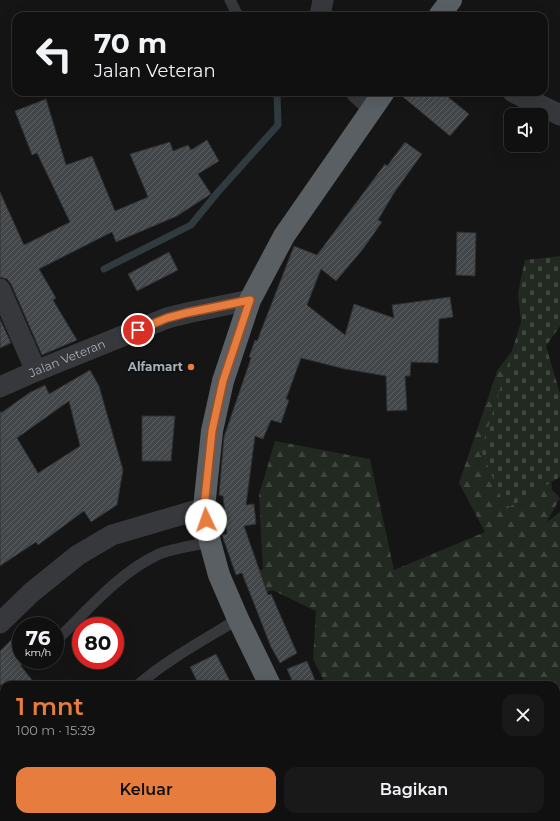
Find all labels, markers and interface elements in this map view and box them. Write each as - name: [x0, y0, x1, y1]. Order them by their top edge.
- text: 70 m: [94, 26, 167, 60]
- icon: left: [28, 28, 80, 80]
- text: Jalan Veteran: [94, 60, 216, 82]
- map controls: [504, 108, 548, 152]
- button: sound: [504, 108, 548, 152]
- pin: [121, 313, 155, 347]
- icon: arrive: [127, 319, 149, 341]
- street label: Jalan Veteran: [25, 336, 107, 381]
- place label: Alfamart: [127, 359, 184, 374]
- marker: Alfamart: [186, 362, 196, 372]
- position arrow: [185, 499, 227, 541]
- speed limit sign: 80: [72, 617, 124, 669]
- text: 76: [26, 626, 50, 650]
- text: km/h: [25, 646, 51, 659]
- text: 1 mnt: [16, 692, 84, 721]
- button: close: [502, 694, 544, 736]
- text: 100 m · 15:39: [16, 722, 95, 738]
- button: Keluar: [16, 767, 276, 813]
- button: Bagikan: [284, 767, 544, 813]

